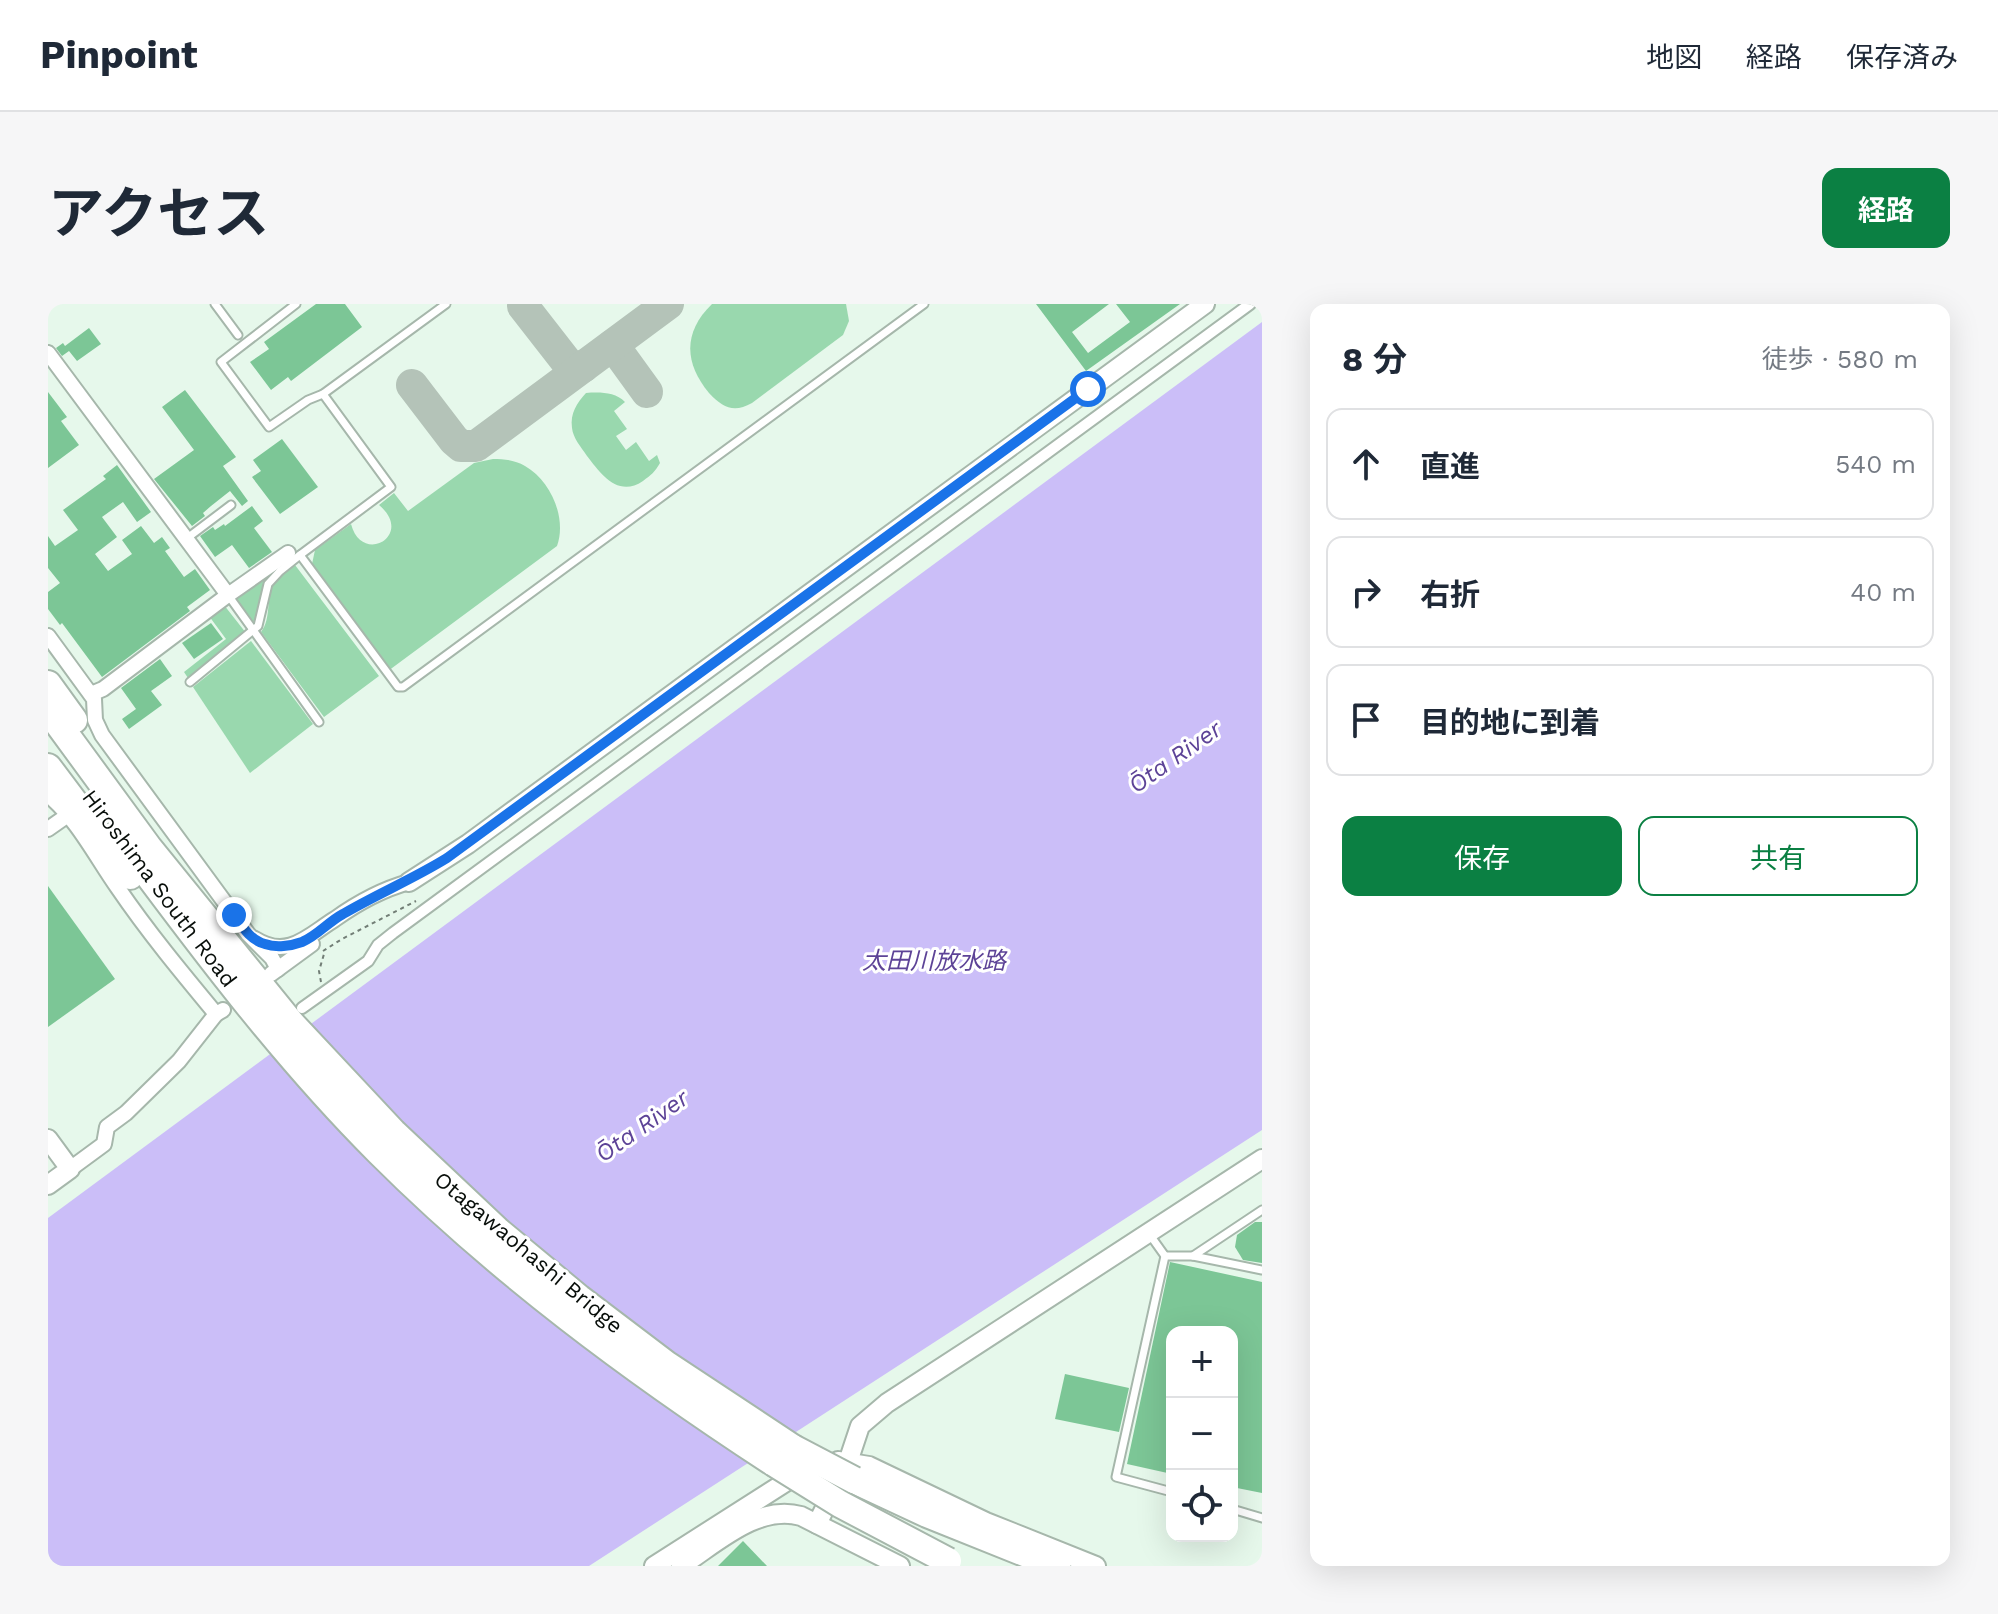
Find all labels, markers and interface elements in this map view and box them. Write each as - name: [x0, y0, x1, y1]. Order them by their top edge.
- text: Pinpoint: [40, 33, 198, 77]
- text: 地図: [1646, 41, 1702, 74]
- text: 経路: [1746, 41, 1802, 74]
- text: 保存済み: [1846, 41, 1958, 74]
- button: 経路: [1822, 168, 1950, 248]
- text: アクセス: [48, 181, 269, 247]
- text: 8 分: [1342, 339, 1407, 379]
- text: 徒歩 · 580 m: [1761, 344, 1918, 374]
- route start: [1070, 371, 1106, 407]
- icon: ahead: [1344, 442, 1388, 486]
- text: 直進: [1420, 449, 1480, 484]
- text: 540 m: [1835, 449, 1916, 479]
- icon: right: [1344, 570, 1388, 614]
- text: 右折: [1420, 577, 1480, 612]
- text: 40 m: [1850, 577, 1916, 607]
- icon: arrive: [1344, 698, 1388, 742]
- text: 目的地に到着: [1420, 705, 1600, 740]
- water label: Ōta River: [1123, 714, 1228, 799]
- street label: Hiroshima South Road: [77, 785, 242, 992]
- button: 保存: [1342, 816, 1622, 896]
- button: 共有: [1638, 816, 1918, 896]
- route end: [216, 897, 252, 933]
- water label: 太田川放水路: [862, 947, 1008, 975]
- water label: Ōta River: [590, 1083, 695, 1168]
- street label: Otagawaohashi Bridge: [430, 1166, 628, 1338]
- map controls: [1166, 1326, 1238, 1542]
- button: +: [1166, 1326, 1238, 1398]
- button: −: [1166, 1398, 1238, 1470]
- button: locate: [1166, 1470, 1238, 1542]

